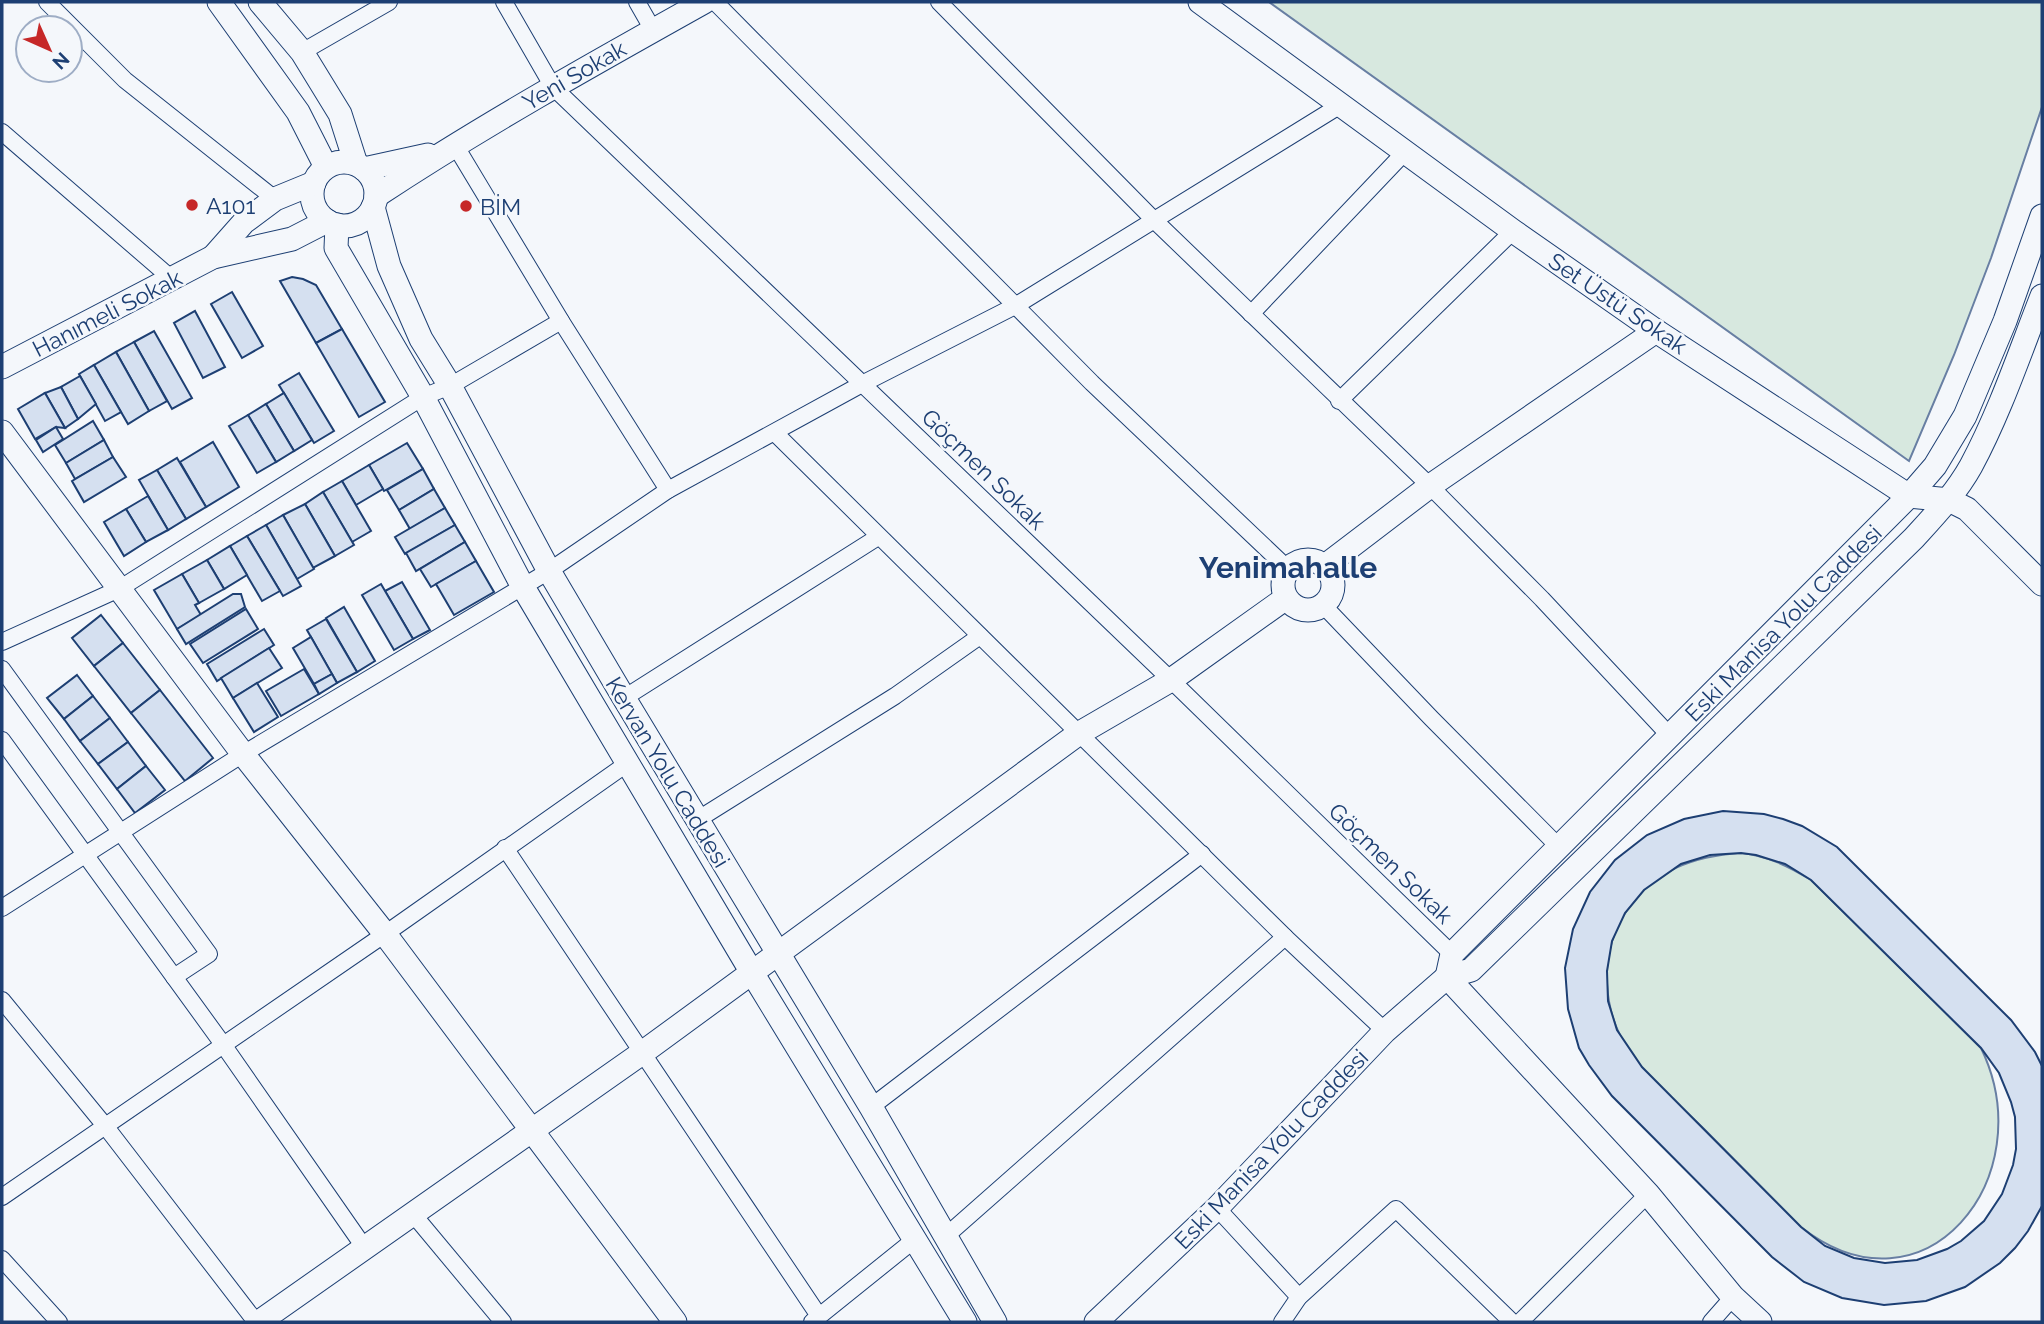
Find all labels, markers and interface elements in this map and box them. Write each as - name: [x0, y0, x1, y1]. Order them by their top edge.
- north arrow: [14, 14, 84, 84]
- street label: Yeni Sokak: [517, 35, 631, 115]
- text: N: [48, 48, 74, 74]
- place label: A101: [206, 192, 255, 219]
- place label: BİM: [480, 193, 521, 220]
- marker: A101: [184, 197, 200, 213]
- marker: BİM: [458, 198, 474, 214]
- street label: Set Üstü Sokak: [1544, 247, 1692, 359]
- street label: Hanımeli Sokak: [28, 264, 186, 362]
- street label: Göçmen Sokak: [917, 403, 1051, 535]
- street label: Eski Manisa Yolu Caddesi: [1679, 519, 1887, 727]
- district label: Yenimahalle: [1199, 550, 1377, 585]
- street label: Kervan Yolu Caddesi: [600, 672, 736, 872]
- street label: Göçmen Sokak: [1324, 797, 1458, 929]
- street label: Eski Manisa Yolu Caddesi: [1169, 1044, 1373, 1254]

